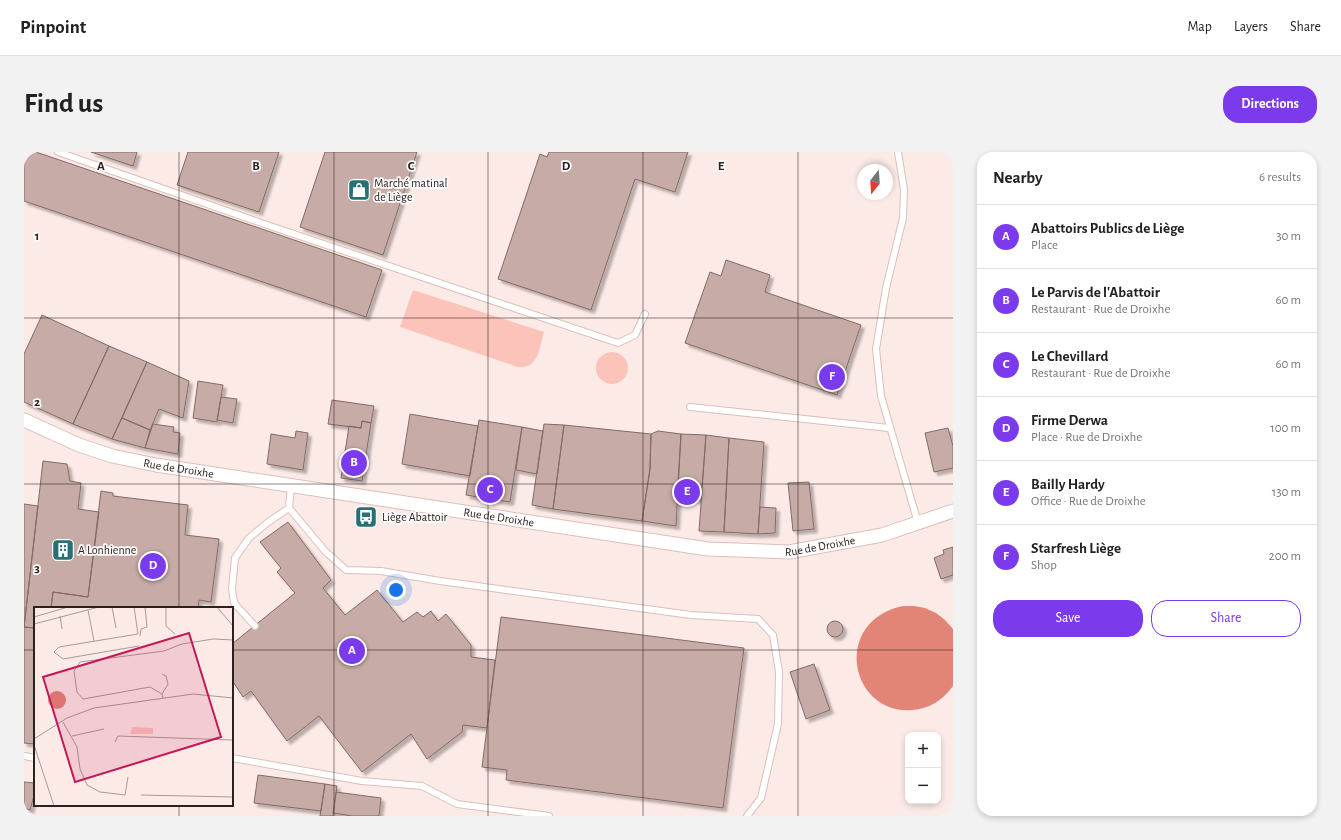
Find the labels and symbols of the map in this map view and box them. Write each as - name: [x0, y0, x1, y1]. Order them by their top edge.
- text: A: [97, 160, 105, 173]
- text: B: [252, 160, 260, 173]
- text: C: [408, 160, 415, 173]
- text: D: [562, 160, 571, 173]
- text: E: [718, 160, 725, 173]
- north arrow: [857, 164, 893, 200]
- shop icon: Marché matinal de Liège: [346, 177, 372, 203]
- place label: Marché matinal de Liège: [374, 177, 448, 203]
- text: 1: [35, 230, 39, 243]
- pin: F: [819, 362, 845, 392]
- text: 2: [34, 396, 40, 409]
- pin: B: [341, 448, 367, 478]
- street label: Rue de Droixhe: [142, 457, 215, 480]
- pin: C: [477, 475, 503, 505]
- pin: E: [674, 477, 700, 507]
- bus stop icon: Liège Abattoir: [353, 504, 379, 530]
- street label: Rue de Droixhe: [463, 506, 535, 528]
- place label: Liège Abattoir: [382, 511, 448, 523]
- street label: Rue de Droixhe: [785, 534, 856, 558]
- building icon: A Lonhienne: [50, 537, 76, 563]
- place label: A Lonhienne: [78, 544, 136, 556]
- pin: D: [140, 551, 166, 581]
- text: 3: [34, 562, 40, 575]
- your location: [386, 580, 406, 600]
- inset map: [34, 607, 233, 806]
- pin: A: [339, 636, 365, 666]

